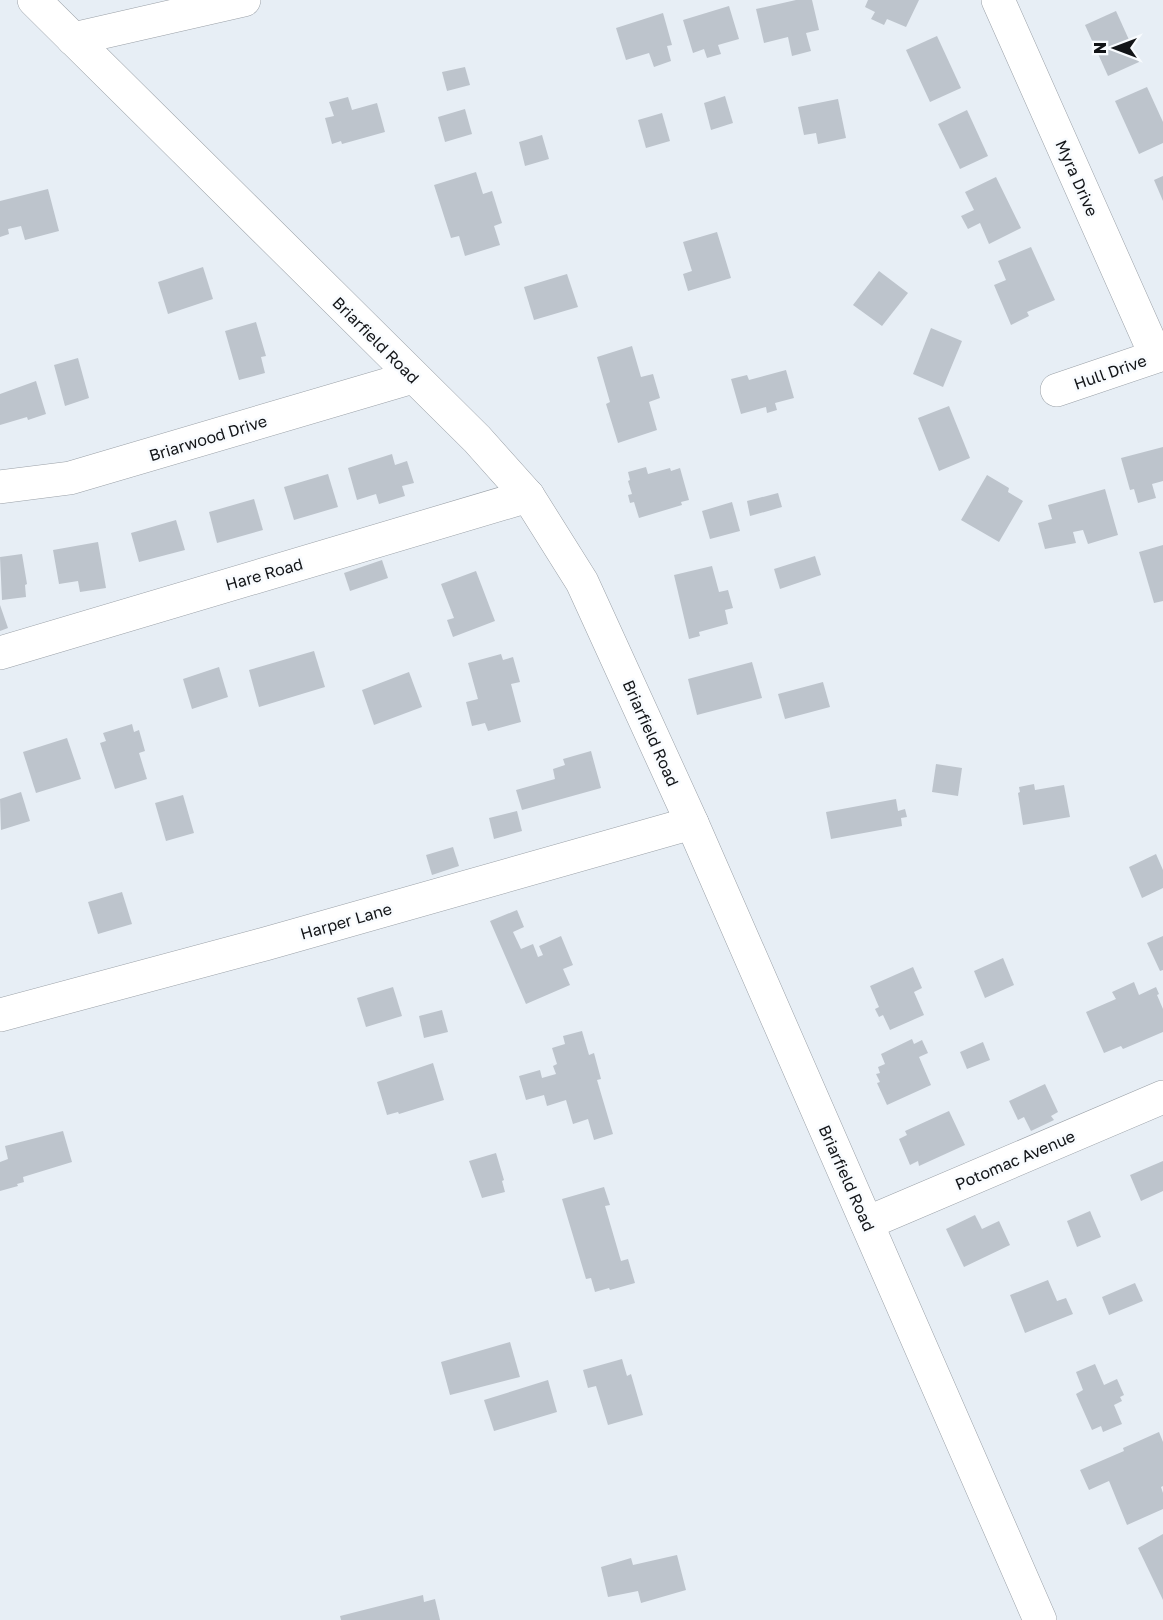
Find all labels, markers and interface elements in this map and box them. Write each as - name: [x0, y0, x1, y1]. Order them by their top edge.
- north arrow: [1085, 18, 1145, 78]
- text: N: [1090, 42, 1110, 54]
- street label: Myra Drive: [1051, 137, 1103, 219]
- street label: Briarfield Road: [329, 293, 423, 387]
- street label: Hull Drive: [1071, 350, 1149, 394]
- street label: Briarwood Drive: [147, 411, 269, 465]
- street label: Hare Road: [223, 553, 305, 595]
- street label: Briarfield Road: [619, 677, 683, 789]
- street label: Harper Lane: [298, 898, 394, 944]
- street label: Briarfield Road: [815, 1122, 879, 1234]
- street label: Potomac Avenue: [952, 1126, 1078, 1194]

